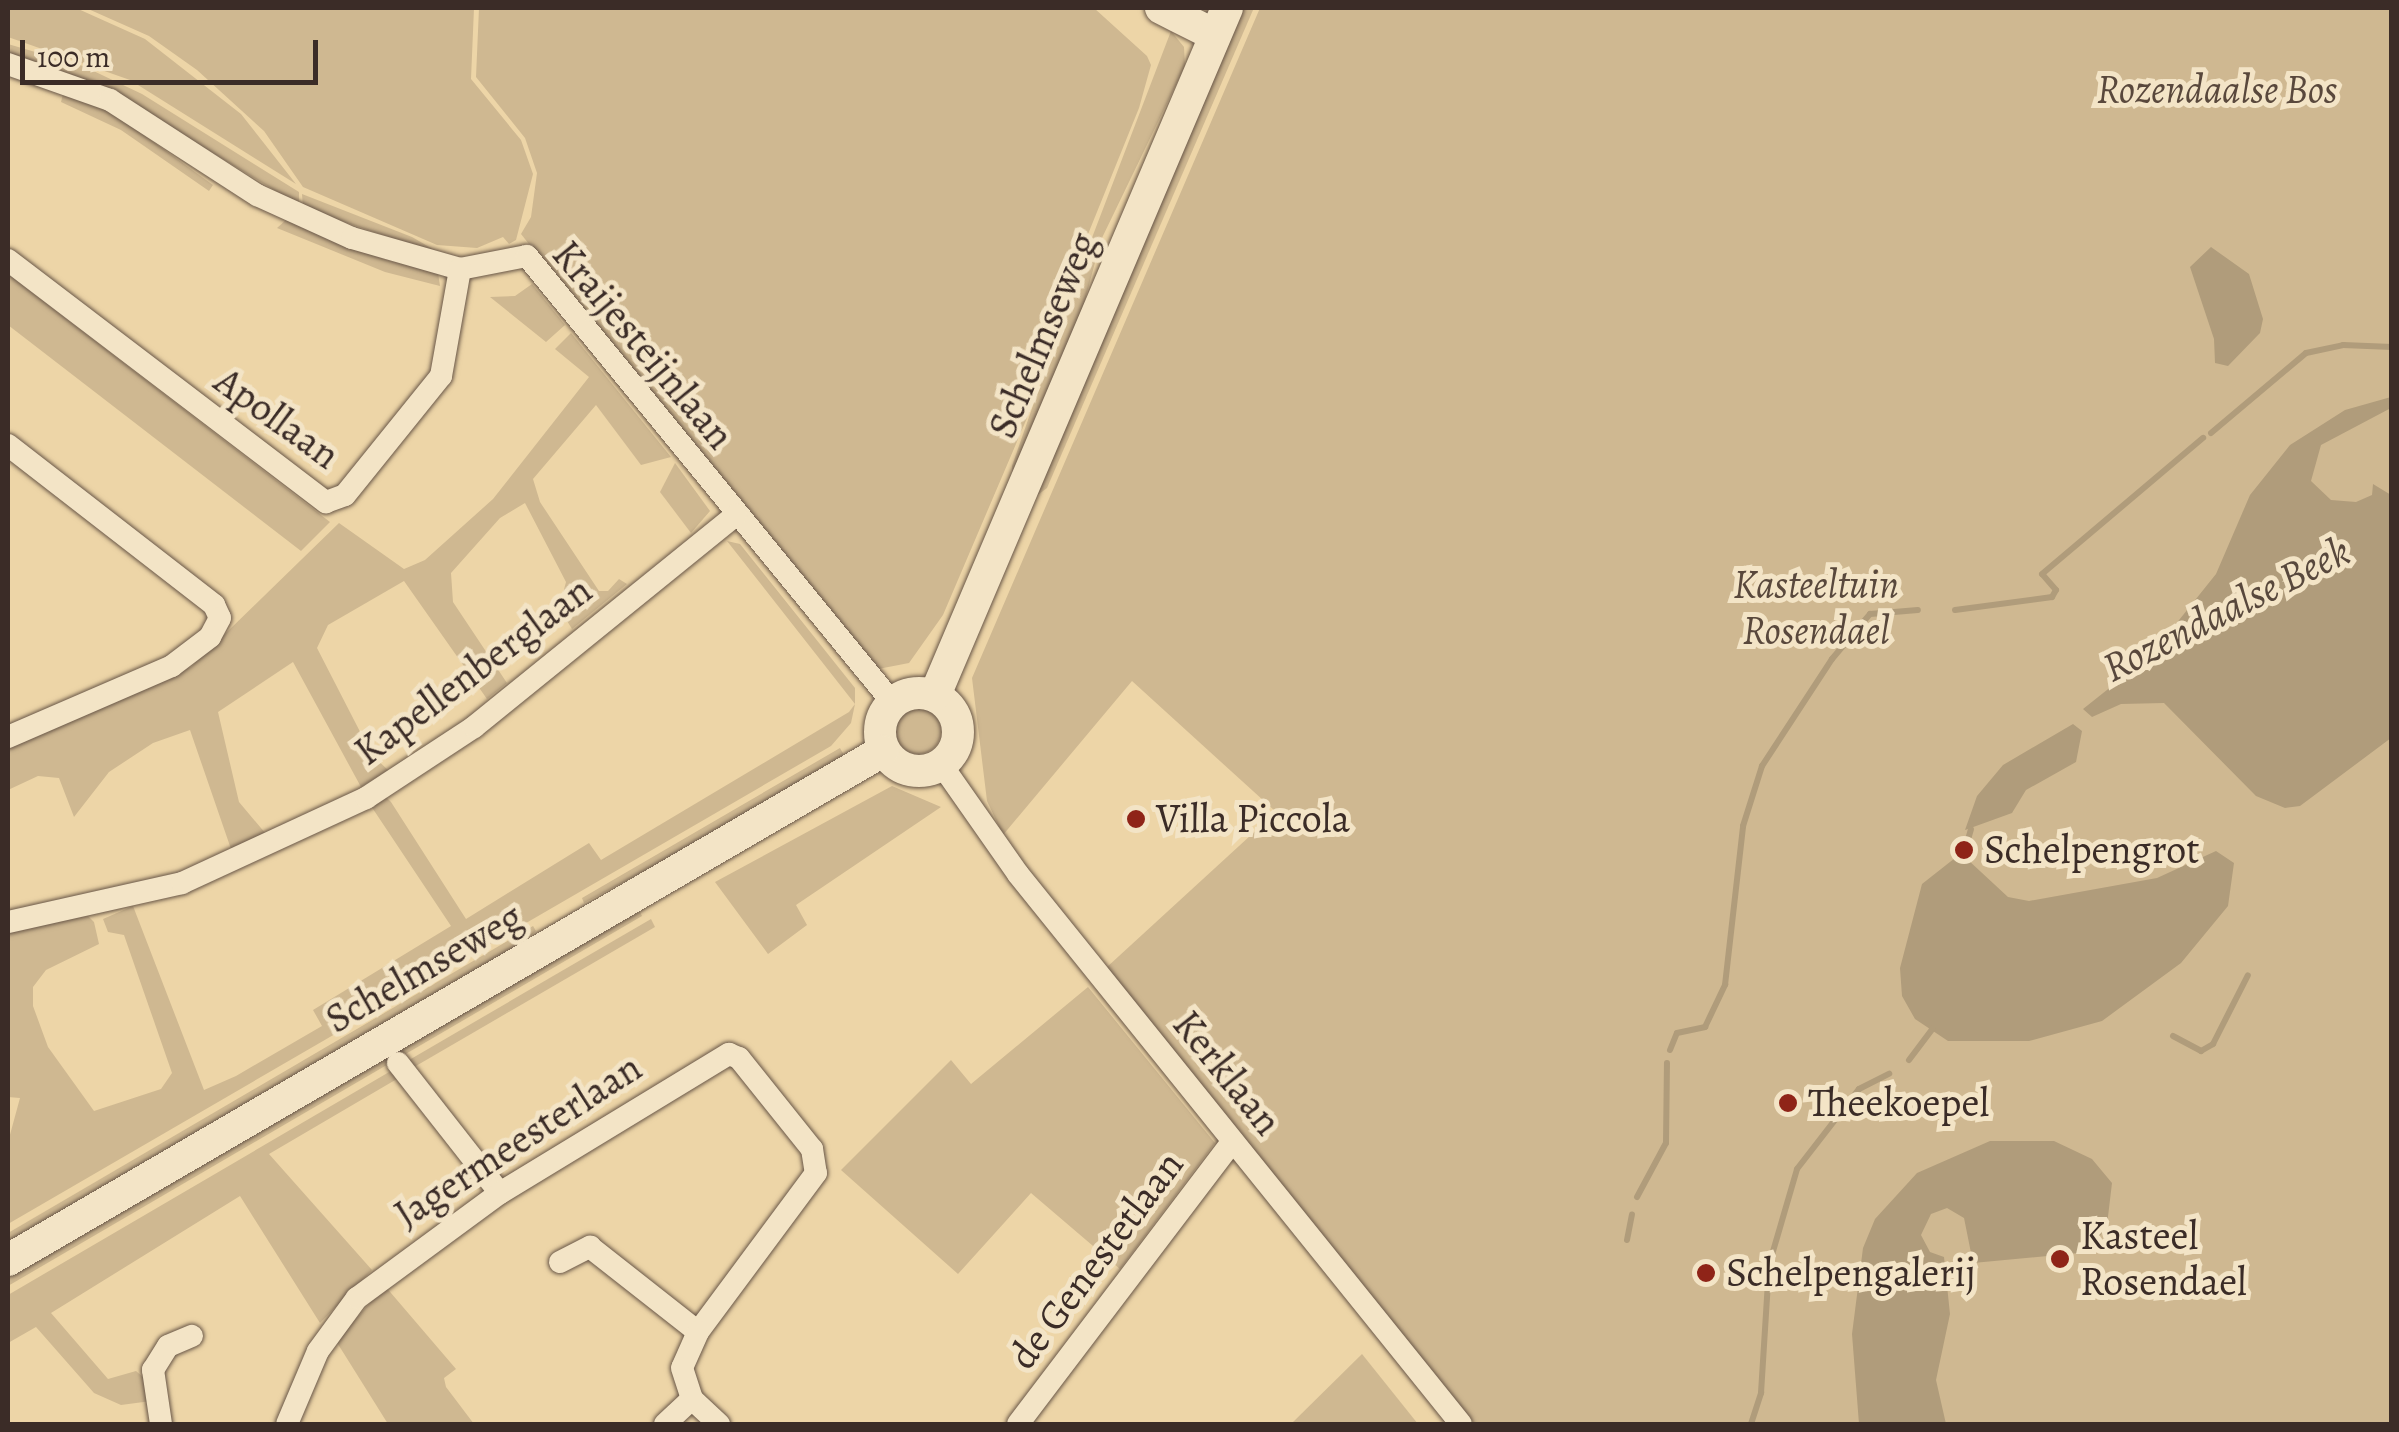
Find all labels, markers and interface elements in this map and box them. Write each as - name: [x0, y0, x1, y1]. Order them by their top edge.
- scale bar: [25, 20, 322, 82]
- text: 100 m: [37, 37, 110, 77]
- park label: Rozendaalse Bos: [2097, 66, 2337, 114]
- street label: Schelmseweg: [978, 225, 1108, 445]
- street label: Kraijesteijnlaan: [542, 231, 744, 459]
- street label: Apollaan: [205, 357, 349, 479]
- water label: Rozendaalse Beek: [2094, 525, 2358, 693]
- park label: Kasteeltuin Rosendael: [1733, 561, 1899, 655]
- street label: Kapellenberglaan: [345, 566, 601, 776]
- place label: Villa Piccola: [1156, 795, 1350, 843]
- marker: Villa Piccola: [1125, 808, 1147, 830]
- place label: Schelpengrot: [1984, 826, 2199, 874]
- marker: Schelpengrot: [1953, 839, 1975, 861]
- street label: Schelmseweg: [317, 893, 531, 1043]
- street label: Kerklaan: [1162, 1001, 1292, 1145]
- street label: Jagermeesterlaan: [386, 1043, 650, 1239]
- place label: Theekoepel: [1808, 1079, 1989, 1127]
- marker: Theekoepel: [1777, 1092, 1799, 1114]
- street label: de Genestetlaan: [999, 1142, 1193, 1378]
- place label: Kasteel Rosendael: [2080, 1212, 2247, 1306]
- marker: Kasteel Rosendael: [2049, 1248, 2071, 1270]
- place label: Schelpengalerij: [1726, 1249, 1976, 1297]
- marker: Schelpengalerij: [1695, 1262, 1717, 1284]

